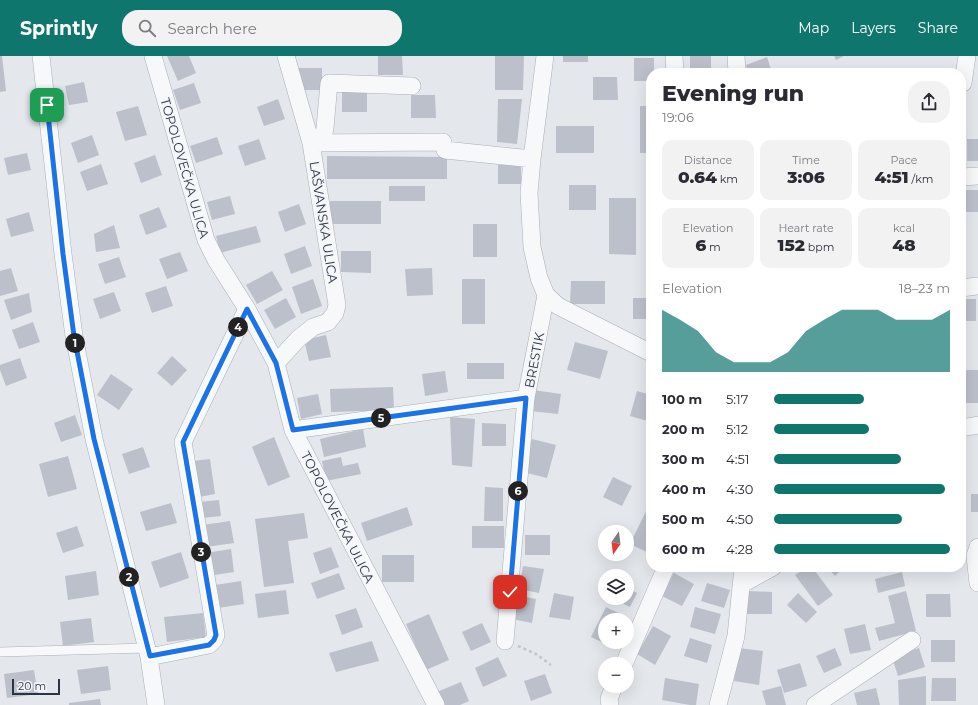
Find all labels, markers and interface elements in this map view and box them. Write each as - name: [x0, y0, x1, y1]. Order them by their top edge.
- search box: [122, 10, 402, 46]
- text: Sprintly: [20, 17, 98, 40]
- icon: search: [136, 17, 158, 39]
- text: Search here: [168, 19, 257, 38]
- text: Map: [798, 19, 829, 37]
- text: Layers: [851, 19, 896, 37]
- text: Share: [918, 19, 958, 37]
- text: Evening run: [662, 80, 804, 107]
- button: share: [908, 81, 950, 123]
- pin: [30, 88, 64, 122]
- icon: arrive: [36, 94, 58, 116]
- street label: TOPOLOVEČKA ULICA: [157, 96, 213, 241]
- text: 19:06: [662, 109, 694, 125]
- text: Distance: [684, 153, 732, 167]
- text: Time: [792, 153, 820, 167]
- text: Pace: [891, 153, 917, 167]
- street label: LAŠVANSKA ULICA: [306, 160, 342, 285]
- text: 0.64: [678, 167, 717, 187]
- text: 3:06: [787, 167, 825, 187]
- text: 4:51: [875, 167, 909, 187]
- text: km: [717, 172, 738, 186]
- text: /km: [909, 172, 933, 186]
- text: Elevation: [683, 221, 733, 235]
- text: Heart rate: [778, 221, 834, 235]
- text: kcal: [893, 221, 915, 235]
- text: 6: [695, 235, 706, 255]
- text: 152: [778, 235, 805, 255]
- text: 48: [892, 235, 916, 255]
- text: m: [706, 240, 721, 254]
- text: bpm: [805, 240, 834, 254]
- text: Elevation: [662, 280, 722, 296]
- text: 18–23 m: [899, 280, 950, 296]
- pin: 4: [228, 317, 248, 337]
- text: 4: [234, 320, 242, 334]
- street label: BRESTIK: [521, 330, 547, 389]
- pin: 1: [65, 333, 85, 353]
- text: 1: [73, 336, 77, 350]
- text: 100 m: [662, 391, 702, 407]
- text: 5:17: [726, 391, 748, 407]
- pin: 5: [371, 408, 391, 428]
- text: 5: [378, 411, 384, 425]
- text: 200 m: [662, 421, 705, 437]
- text: 5:12: [726, 421, 748, 437]
- street label: TOPOLOVEČKA ULICA: [298, 449, 378, 586]
- text: 300 m: [662, 451, 705, 467]
- text: 4:51: [726, 451, 749, 467]
- pin: 6: [508, 481, 528, 501]
- text: 400 m: [662, 481, 706, 497]
- text: 4:30: [726, 481, 753, 497]
- text: 6: [514, 484, 522, 498]
- text: 500 m: [662, 511, 705, 527]
- text: 4:50: [726, 511, 753, 527]
- north arrow: [598, 525, 634, 561]
- map controls: [598, 525, 634, 693]
- text: 600 m: [662, 541, 705, 557]
- text: 4:28: [726, 541, 753, 557]
- pin: 3: [191, 542, 211, 562]
- text: 3: [198, 545, 204, 559]
- pin: 2: [119, 567, 139, 587]
- button: layers: [598, 569, 634, 605]
- text: 2: [126, 570, 132, 584]
- pin: [493, 575, 527, 609]
- icon: check: [499, 581, 521, 603]
- button: +: [598, 613, 634, 649]
- button: −: [598, 657, 634, 693]
- scale bar: [12, 677, 60, 696]
- text: 20 m: [18, 679, 46, 693]

